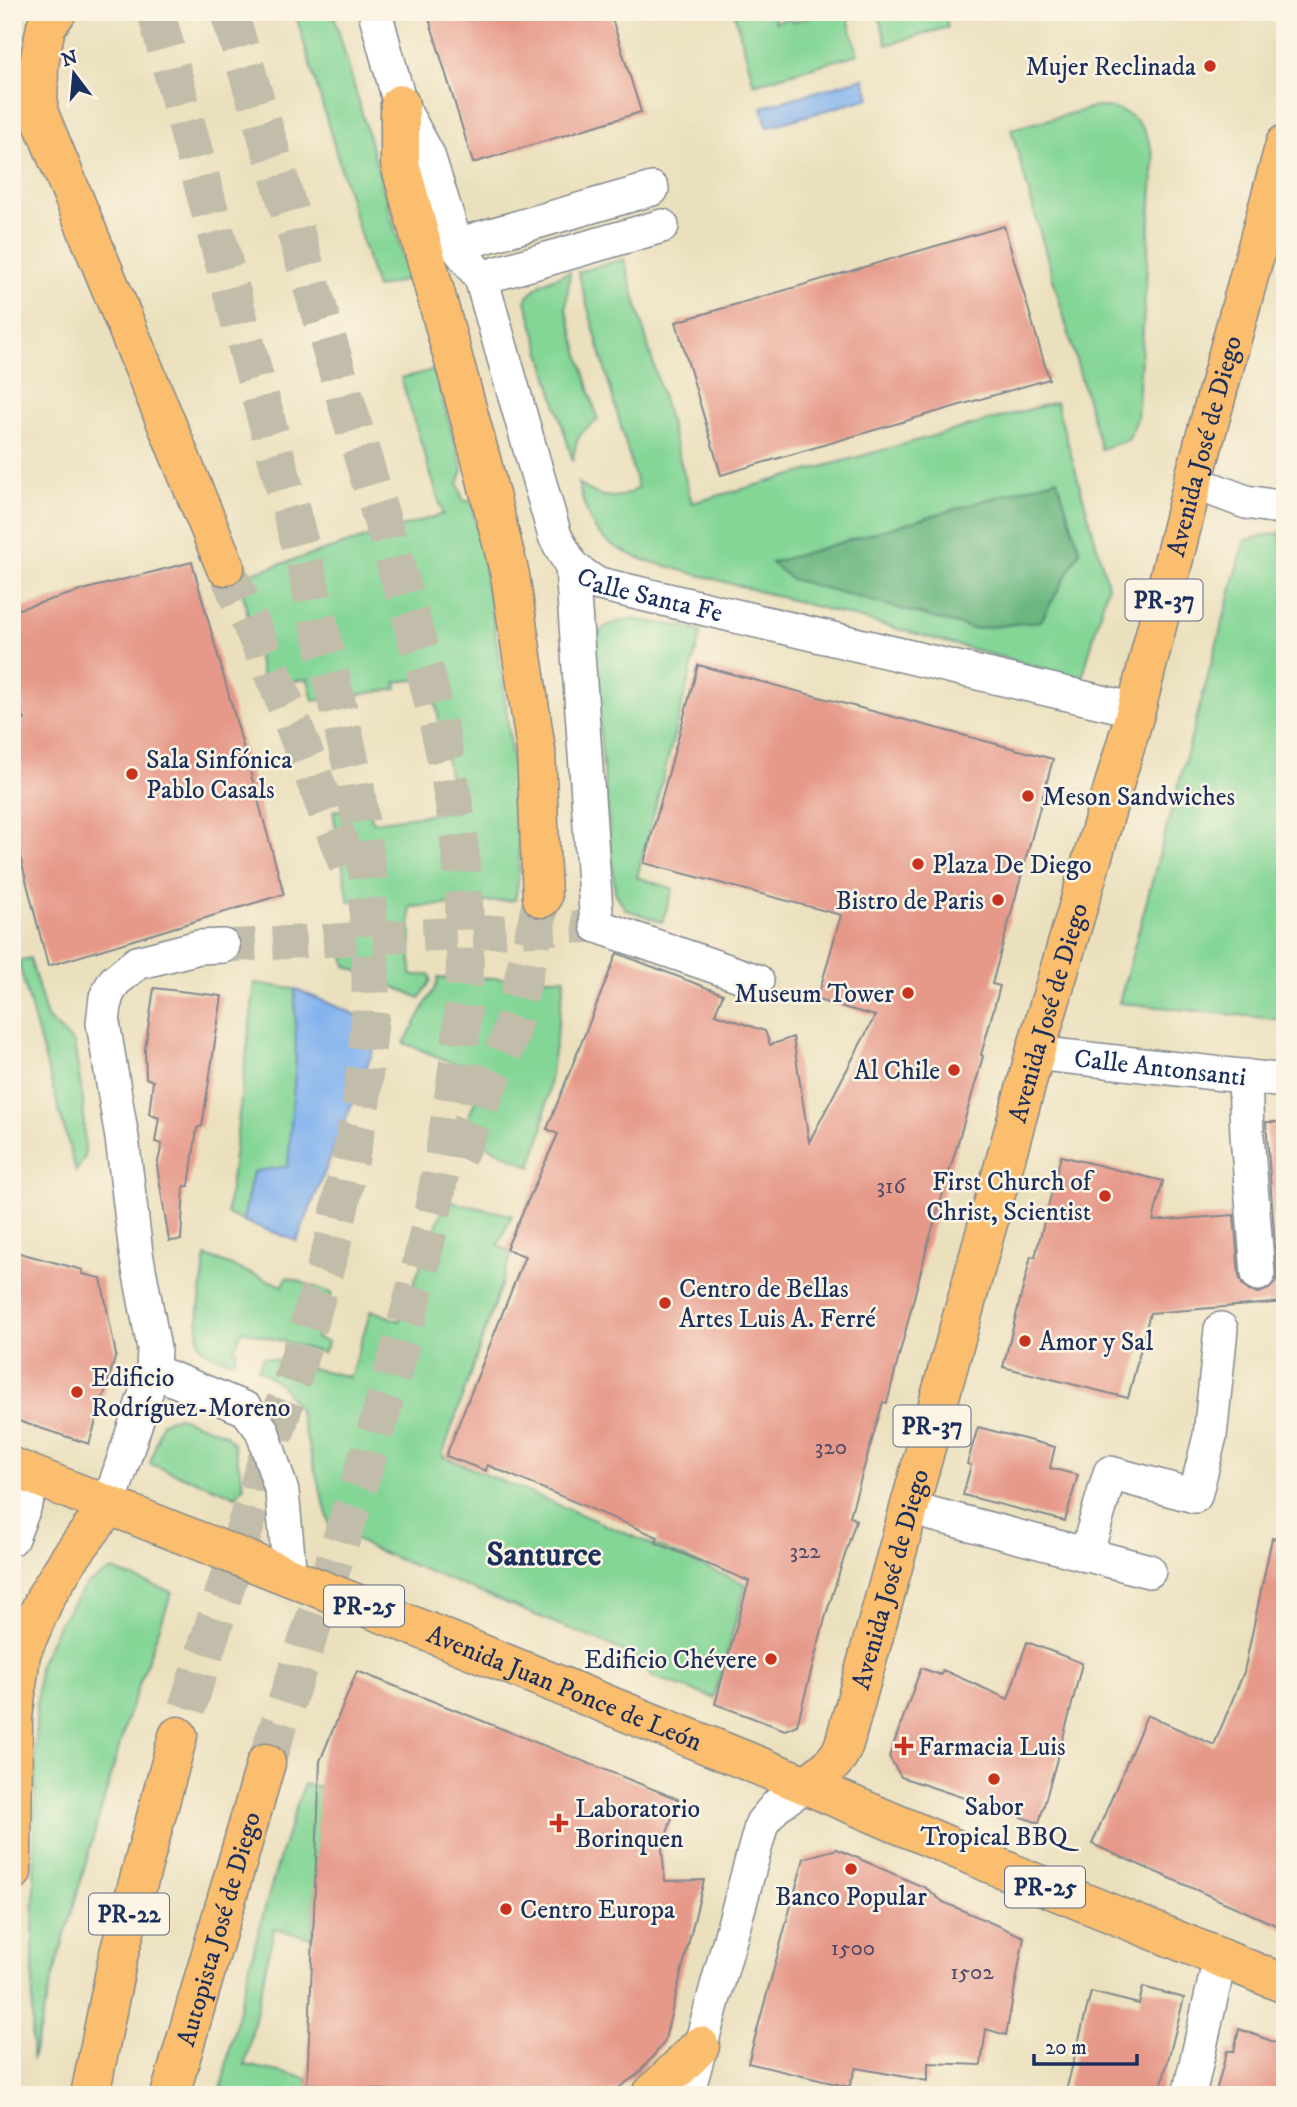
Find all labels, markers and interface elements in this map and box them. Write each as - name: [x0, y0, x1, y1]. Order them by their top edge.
- north arrow: [38, 38, 108, 108]
- text: N: [59, 46, 81, 72]
- place label: Mujer Reclinada: [1026, 51, 1196, 84]
- marker: Mujer Reclinada: [1202, 58, 1218, 74]
- street label: Avenida José de Diego: [1160, 332, 1250, 560]
- street label: Calle Santa Fe: [569, 560, 726, 630]
- road number: PR-37: [1126, 580, 1202, 620]
- place label: Sala Sinfónica Pablo Casals: [146, 744, 292, 807]
- marker: Sala Sinfónica Pablo Casals: [124, 766, 140, 782]
- place label: Meson Sandwiches: [1042, 781, 1235, 814]
- marker: Meson Sandwiches: [1020, 788, 1036, 804]
- place label: Plaza De Diego: [932, 849, 1092, 882]
- marker: Plaza De Diego: [910, 856, 926, 872]
- place label: Bistro de Paris: [836, 885, 984, 918]
- marker: Bistro de Paris: [990, 892, 1006, 908]
- street label: Avenida José de Diego: [1002, 899, 1096, 1127]
- place label: Museum Tower: [734, 978, 894, 1011]
- marker: Museum Tower: [900, 985, 916, 1001]
- street label: Calle Antonsanti: [1072, 1042, 1248, 1095]
- place label: Al Chile: [854, 1055, 940, 1088]
- marker: Al Chile: [946, 1062, 962, 1078]
- place label: First Church of Christ, Scientist: [926, 1166, 1095, 1229]
- house number: 316: [877, 1172, 906, 1201]
- marker: First Church of Christ, Scientist: [1097, 1188, 1113, 1204]
- place label: Centro de Bellas Artes Luis A. Ferré: [679, 1273, 876, 1336]
- marker: Centro de Bellas Artes Luis A. Ferré: [657, 1295, 673, 1311]
- place label: Amor y Sal: [1039, 1326, 1153, 1359]
- marker: Amor y Sal: [1017, 1333, 1033, 1349]
- place label: Edificio Rodríguez-Moreno: [91, 1362, 291, 1425]
- marker: Edificio Rodríguez-Moreno: [69, 1384, 85, 1400]
- road number: PR-37: [894, 1406, 970, 1446]
- house number: 320: [815, 1433, 847, 1462]
- street label: Avenida José de Diego: [845, 1466, 937, 1693]
- district label: Santurce: [487, 1535, 602, 1576]
- house number: 322: [789, 1537, 821, 1566]
- road number: PR-25: [324, 1586, 404, 1626]
- street label: Avenida Juan Ponce de León: [422, 1618, 707, 1759]
- place label: Edificio Chévere: [584, 1644, 757, 1677]
- marker: Edificio Chévere: [763, 1651, 779, 1667]
- place label: Farmacia Luis: [918, 1731, 1066, 1764]
- marker: Farmacia Luis: [896, 1738, 912, 1754]
- marker: Sabor Tropical BBQ: [986, 1771, 1002, 1787]
- place label: Sabor Tropical BBQ: [921, 1791, 1079, 1854]
- place label: Laboratorio Borinquen: [575, 1793, 700, 1856]
- street label: Autopista José de Diego: [170, 1808, 269, 2050]
- marker: Laboratorio Borinquen: [549, 1813, 569, 1833]
- marker: Banco Popular: [843, 1861, 859, 1877]
- road number: PR-25: [1005, 1866, 1085, 1908]
- place label: Banco Popular: [775, 1881, 927, 1914]
- road number: PR-22: [89, 1894, 169, 1935]
- place label: Centro Europa: [520, 1894, 675, 1927]
- marker: Centro Europa: [498, 1901, 514, 1917]
- house number: 1500: [831, 1934, 875, 1963]
- house number: 1502: [950, 1958, 994, 1987]
- scale bar: [1034, 2023, 1138, 2067]
- text: 20 m: [1045, 2035, 1087, 2061]

